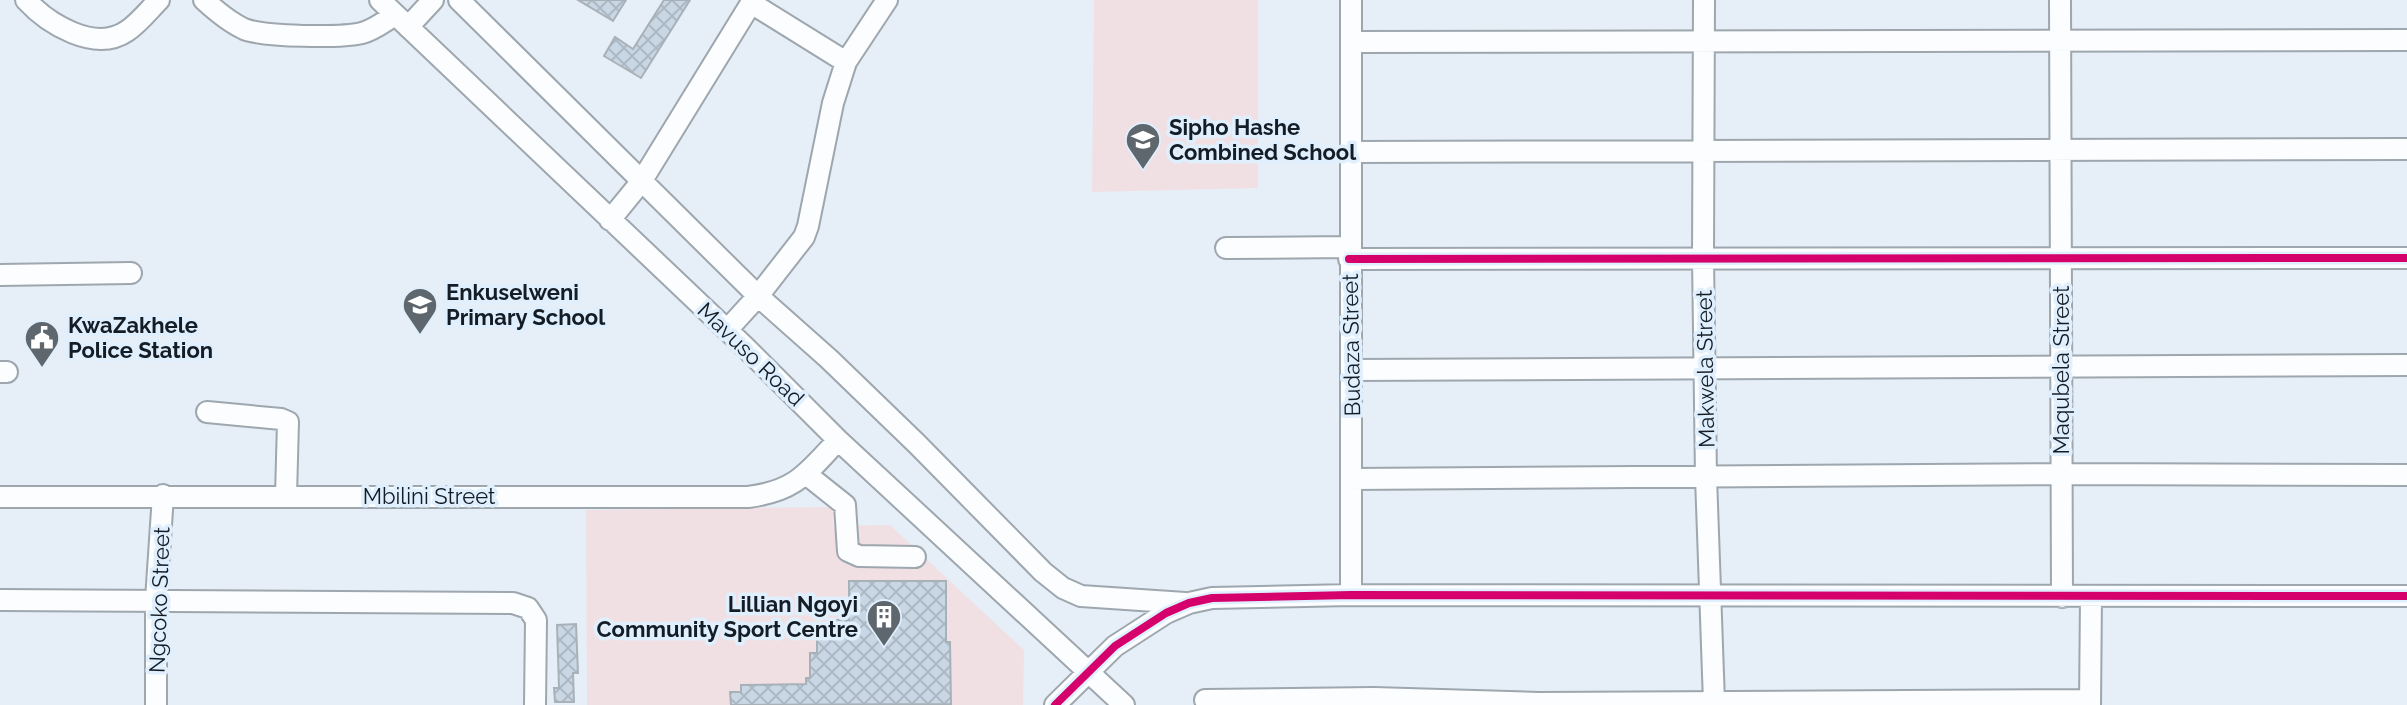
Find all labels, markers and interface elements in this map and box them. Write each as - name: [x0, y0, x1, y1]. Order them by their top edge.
- place label: Sipho Hashe Combined School: [1169, 114, 1357, 165]
- school or university icon: Sipho Hashe Combined School: [1124, 121, 1162, 171]
- street label: Budaza Street: [1337, 273, 1365, 417]
- place label: Enkuselweni Primary School: [446, 279, 606, 330]
- street label: Maqubela Street: [2048, 285, 2074, 454]
- school or university icon: Enkuselweni Primary School: [401, 286, 439, 336]
- street label: Makwela Street: [1691, 289, 1719, 448]
- street label: Mavuso Road: [692, 297, 810, 411]
- place label: KwaZakhele Police Station: [68, 312, 213, 363]
- public building icon: KwaZakhele Police Station: [23, 319, 61, 369]
- street label: Mbilini Street: [363, 483, 496, 509]
- street label: Ngcoko Street: [143, 526, 175, 674]
- place label: Lillian Ngoyi Community Sport Centre: [597, 591, 858, 642]
- building icon: Lillian Ngoyi Community Sport Centre: [865, 598, 903, 648]

